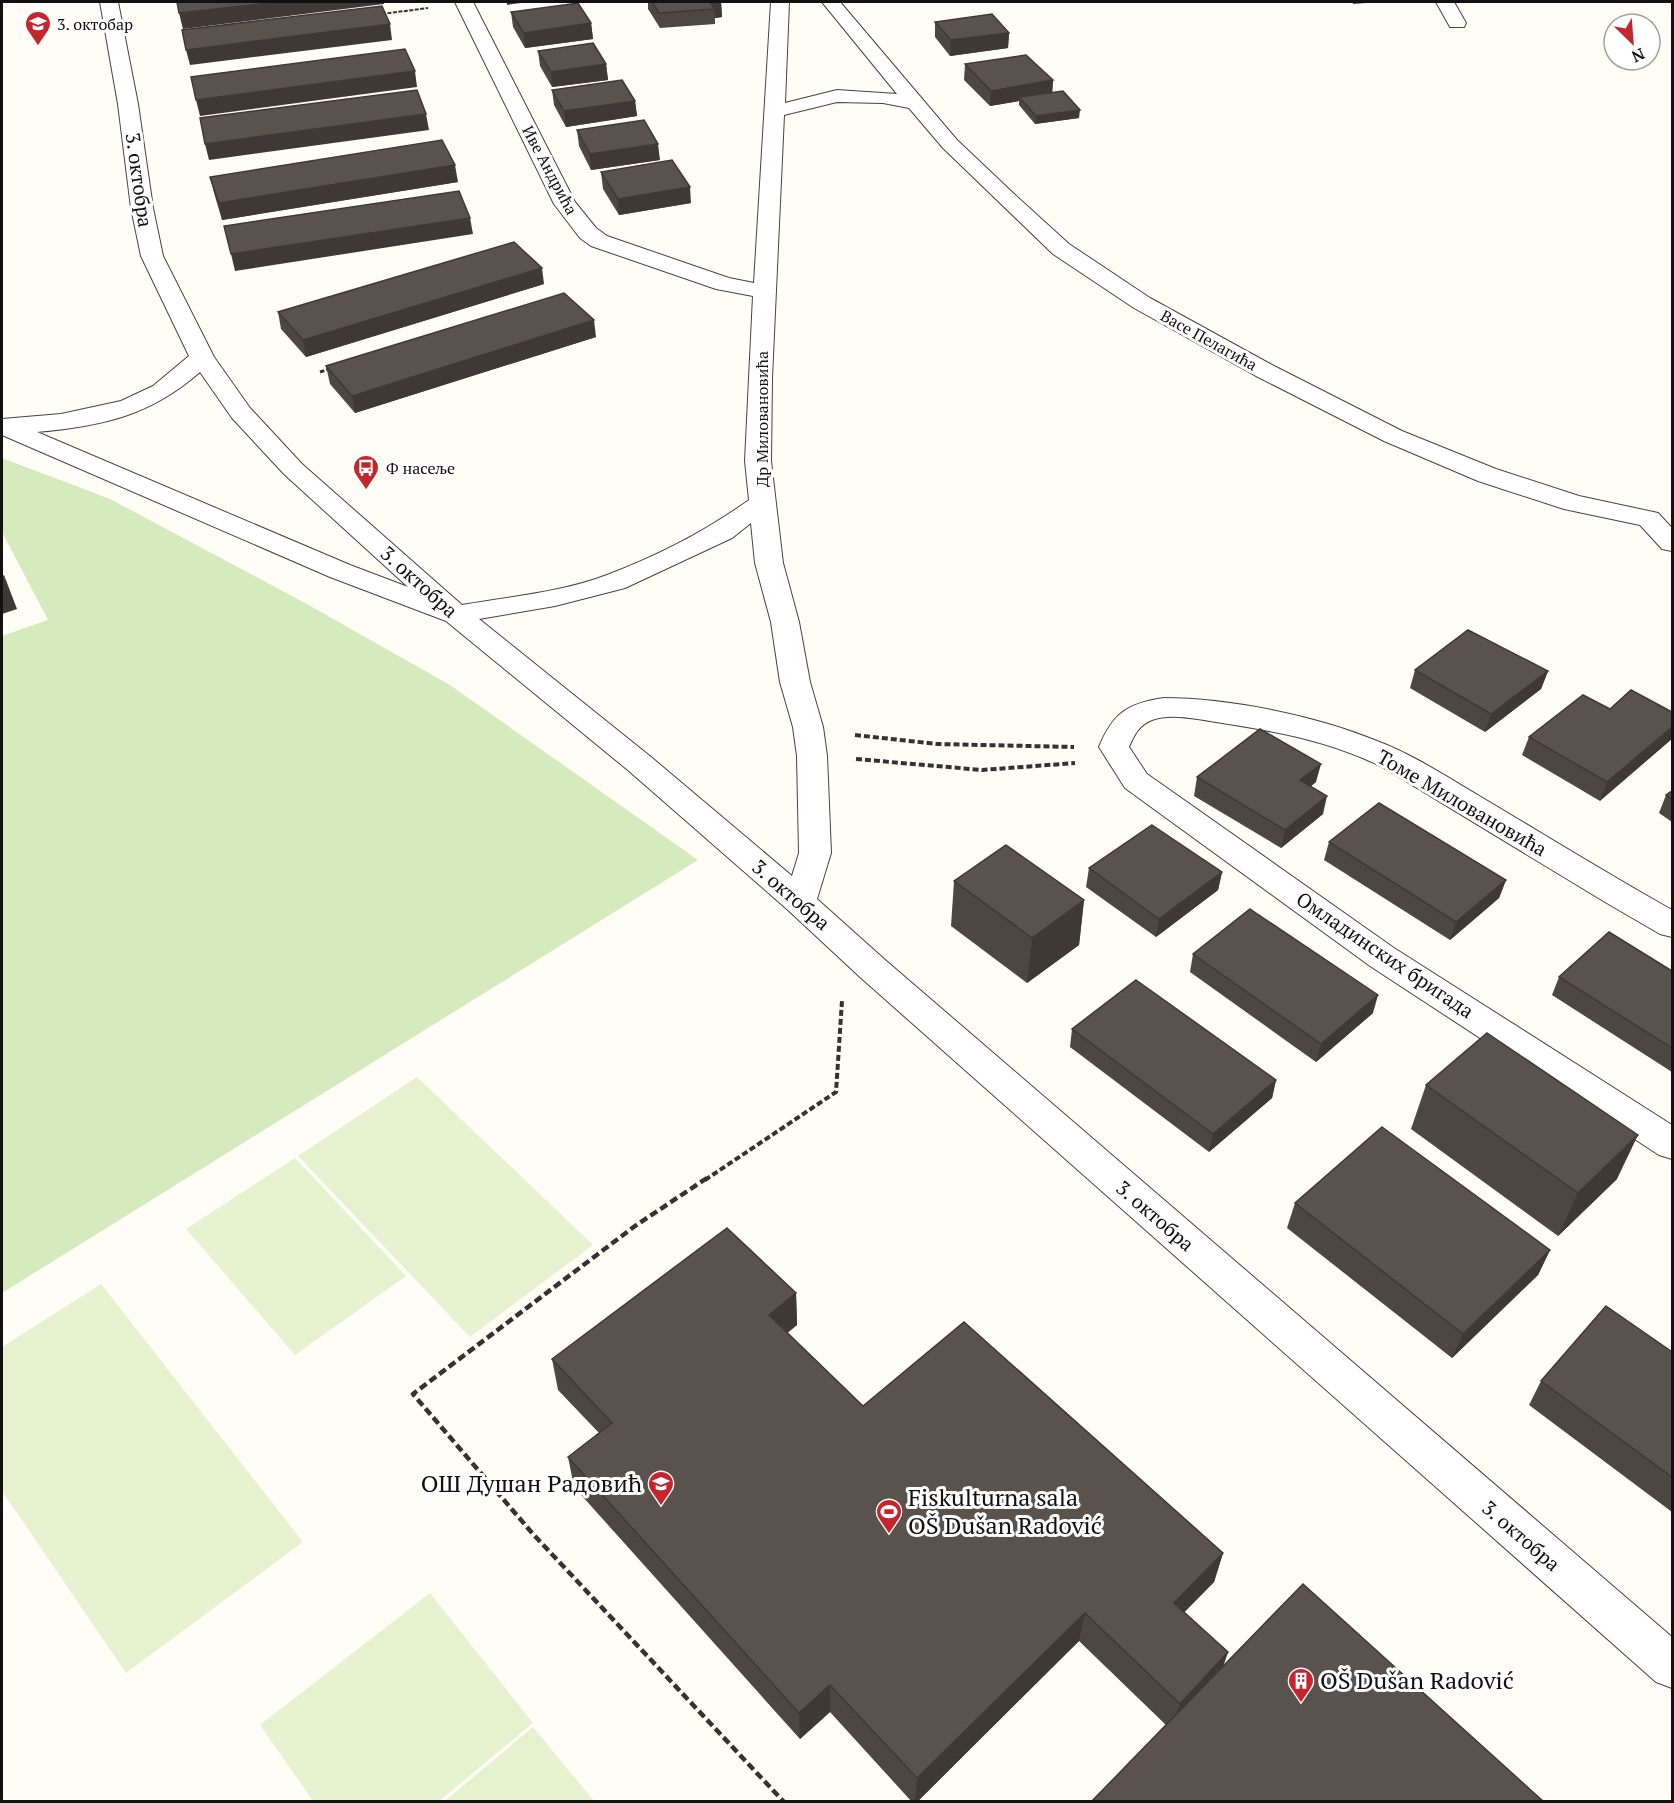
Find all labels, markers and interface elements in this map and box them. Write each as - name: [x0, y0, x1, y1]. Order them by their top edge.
- school or university icon: 3. октобар: [23, 9, 53, 47]
- north arrow: [1602, 12, 1662, 72]
- place label: 3. октобар: [57, 13, 133, 35]
- text: N: [1628, 43, 1648, 68]
- street label: Иве Андрића: [517, 122, 583, 218]
- street label: 3. октобра: [120, 131, 159, 229]
- street label: Васе Пелагића: [1157, 304, 1261, 376]
- street label: Др Миловановића: [751, 351, 773, 487]
- bus stop icon: Ф насеље: [351, 453, 381, 491]
- place label: Ф насеље: [386, 457, 455, 479]
- street label: 3. октобра: [375, 540, 464, 624]
- street label: Томе Миловановића: [1372, 743, 1552, 862]
- street label: 3. октобра: [747, 853, 836, 936]
- street label: Омладинских бригада: [1291, 885, 1479, 1024]
- street label: 3. октобра: [1111, 1174, 1200, 1257]
- place label: ОШ Душан Радовић: [421, 1467, 642, 1499]
- school or university icon: ОШ Душан Радовић: [646, 1469, 676, 1507]
- place label: Fiskulturna sala OŠ Dušan Radović: [908, 1481, 1102, 1541]
- street label: 3. октобра: [1477, 1494, 1566, 1577]
- sports icon: Fiskulturna sala OŠ Dušan Radović: [874, 1497, 904, 1535]
- place label: OŠ Dušan Radović: [1320, 1664, 1514, 1696]
- building icon: OŠ Dušan Radović: [1286, 1666, 1316, 1704]

